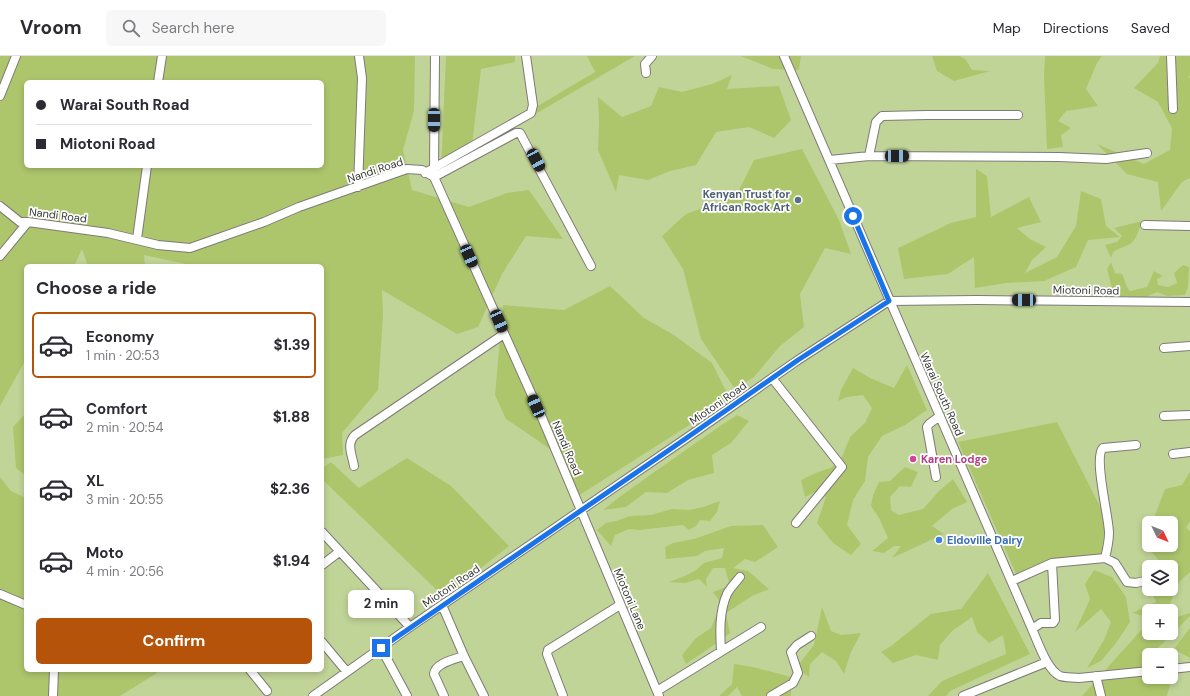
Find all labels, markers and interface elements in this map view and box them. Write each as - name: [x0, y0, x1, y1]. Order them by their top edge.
- search box: [106, 10, 386, 46]
- text: Vroom: [20, 15, 82, 40]
- icon: search: [120, 17, 142, 39]
- text: Search here: [152, 18, 234, 38]
- text: Map: [993, 19, 1021, 37]
- text: Directions: [1043, 19, 1109, 37]
- text: Saved: [1131, 19, 1170, 37]
- text: Warai South Road: [60, 95, 189, 115]
- car: [428, 108, 440, 132]
- text: Miotoni Road: [60, 134, 155, 154]
- car: [525, 147, 547, 173]
- car: [885, 150, 909, 162]
- street label: Nandi Road: [345, 154, 405, 186]
- place label: Kenyan Trust for African Rock Art: [702, 187, 790, 214]
- marker: Kenyan Trust for African Rock Art: [793, 195, 803, 205]
- street label: Nandi Road: [28, 205, 88, 225]
- route start: [844, 207, 862, 225]
- car: [459, 243, 479, 269]
- text: Choose a ride: [36, 276, 157, 300]
- street label: Miotoni Road: [1053, 282, 1119, 298]
- car: [1012, 294, 1036, 306]
- car: [489, 308, 509, 334]
- icon: car: [38, 327, 74, 363]
- text: Economy: [86, 327, 154, 347]
- text: $1.39: [273, 335, 310, 355]
- text: 1 min · 20:53: [86, 347, 160, 364]
- street label: Warai South Road: [917, 350, 967, 438]
- street label: Miotoni Road: [687, 378, 749, 428]
- car: [526, 393, 546, 419]
- icon: car: [38, 399, 74, 435]
- text: Comfort: [86, 399, 147, 419]
- text: $1.88: [273, 407, 310, 427]
- text: 2 min · 20:54: [86, 419, 163, 436]
- street label: Nandi Road: [549, 419, 585, 478]
- place label: Karen Lodge: [921, 452, 988, 466]
- marker: Karen Lodge: [908, 454, 918, 464]
- icon: car: [38, 471, 74, 507]
- text: XL: [86, 471, 104, 491]
- text: $2.36: [270, 479, 310, 499]
- text: 3 min · 20:55: [86, 491, 164, 508]
- north arrow: [1142, 516, 1178, 552]
- map controls: [1142, 516, 1178, 684]
- place label: Eldoville Dairy: [947, 533, 1023, 547]
- marker: Eldoville Dairy: [934, 535, 944, 545]
- icon: car: [38, 543, 74, 579]
- text: Moto: [86, 543, 124, 563]
- text: $1.94: [273, 551, 310, 571]
- button: layers: [1142, 560, 1178, 596]
- street label: Miotoni Road: [420, 562, 483, 610]
- text: 4 min · 20:56: [86, 563, 164, 580]
- street label: Miotoni Lane: [611, 566, 649, 632]
- callout: 2 min: [348, 590, 414, 618]
- text: 2 min: [364, 595, 398, 612]
- button: +: [1142, 604, 1178, 640]
- button: Confirm: [36, 618, 312, 664]
- route end: [372, 639, 390, 657]
- button: −: [1142, 648, 1178, 684]

